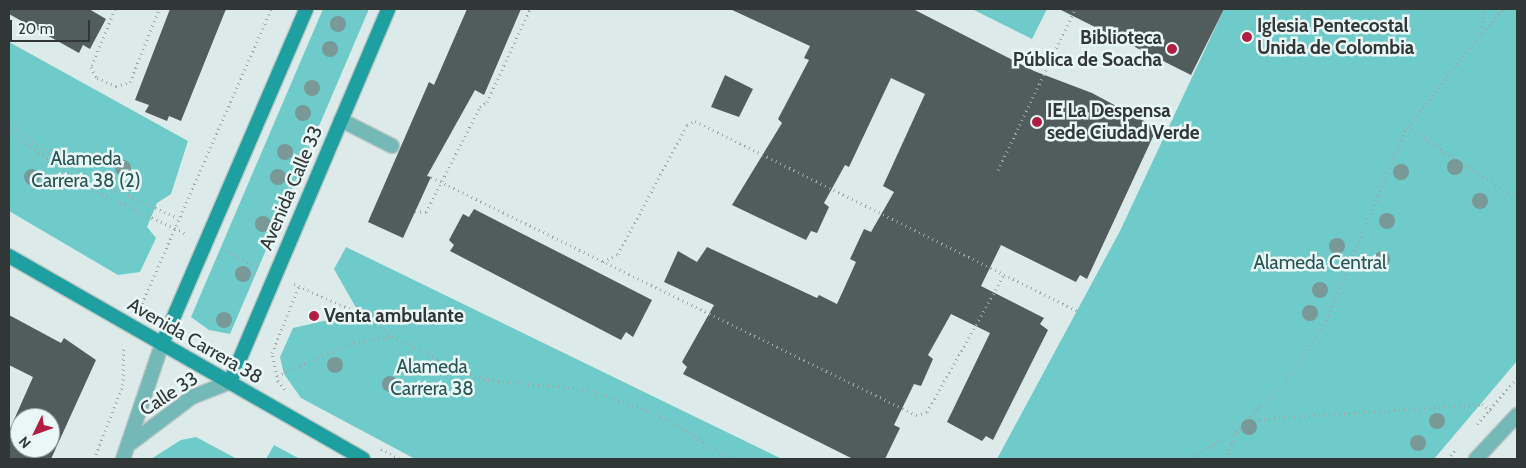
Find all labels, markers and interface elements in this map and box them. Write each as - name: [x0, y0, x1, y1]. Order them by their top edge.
- scale bar: [12, 10, 92, 42]
- place label: Iglesia Pentecostal Unida de Colombia: [1257, 15, 1414, 59]
- text: 20 m: [18, 20, 53, 38]
- place label: Biblioteca Pública de Soacha: [1013, 27, 1162, 71]
- marker: Iglesia Pentecostal Unida de Colombia: [1241, 31, 1253, 43]
- marker: Biblioteca Pública de Soacha: [1166, 43, 1178, 55]
- place label: IE La Despensa sede Ciudad Verde: [1047, 100, 1200, 144]
- marker: IE La Despensa sede Ciudad Verde: [1031, 116, 1043, 128]
- street label: Avenida Calle 33: [255, 122, 327, 254]
- park label: Alameda Carrera 38 (2): [31, 148, 141, 192]
- park label: Alameda Central: [1253, 252, 1387, 274]
- street label: Avenida Carrera 38: [124, 293, 266, 389]
- place label: Venta ambulante: [324, 305, 464, 327]
- marker: Venta ambulante: [308, 310, 320, 322]
- park label: Alameda Carrera 38: [390, 356, 474, 400]
- street label: Calle 33: [136, 367, 202, 421]
- north arrow: [10, 408, 60, 458]
- text: N: [15, 433, 35, 452]

